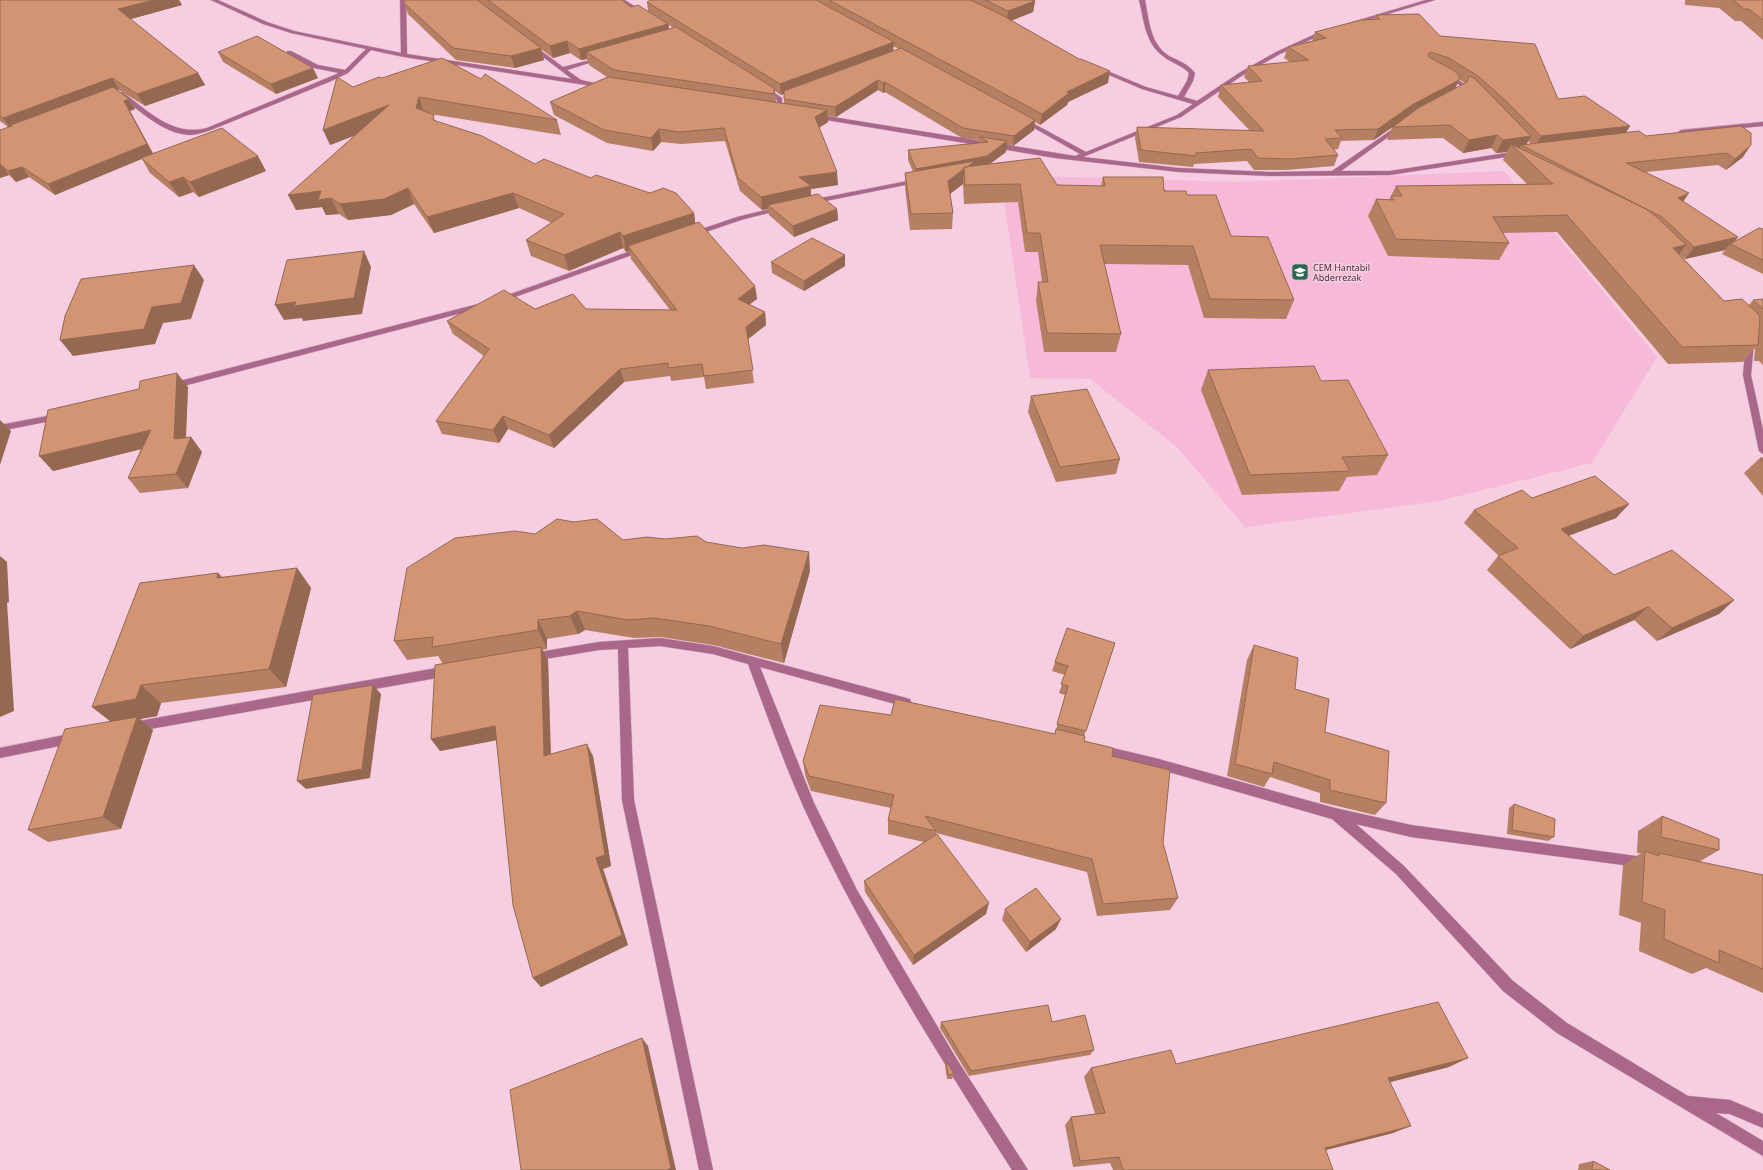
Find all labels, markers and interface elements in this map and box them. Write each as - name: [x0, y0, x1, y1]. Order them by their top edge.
- place label: CEM Hantabil Abderrezak: [1313, 261, 1370, 284]
- school or university icon: CEM Hantabil Abderrezak: [1290, 262, 1310, 282]

